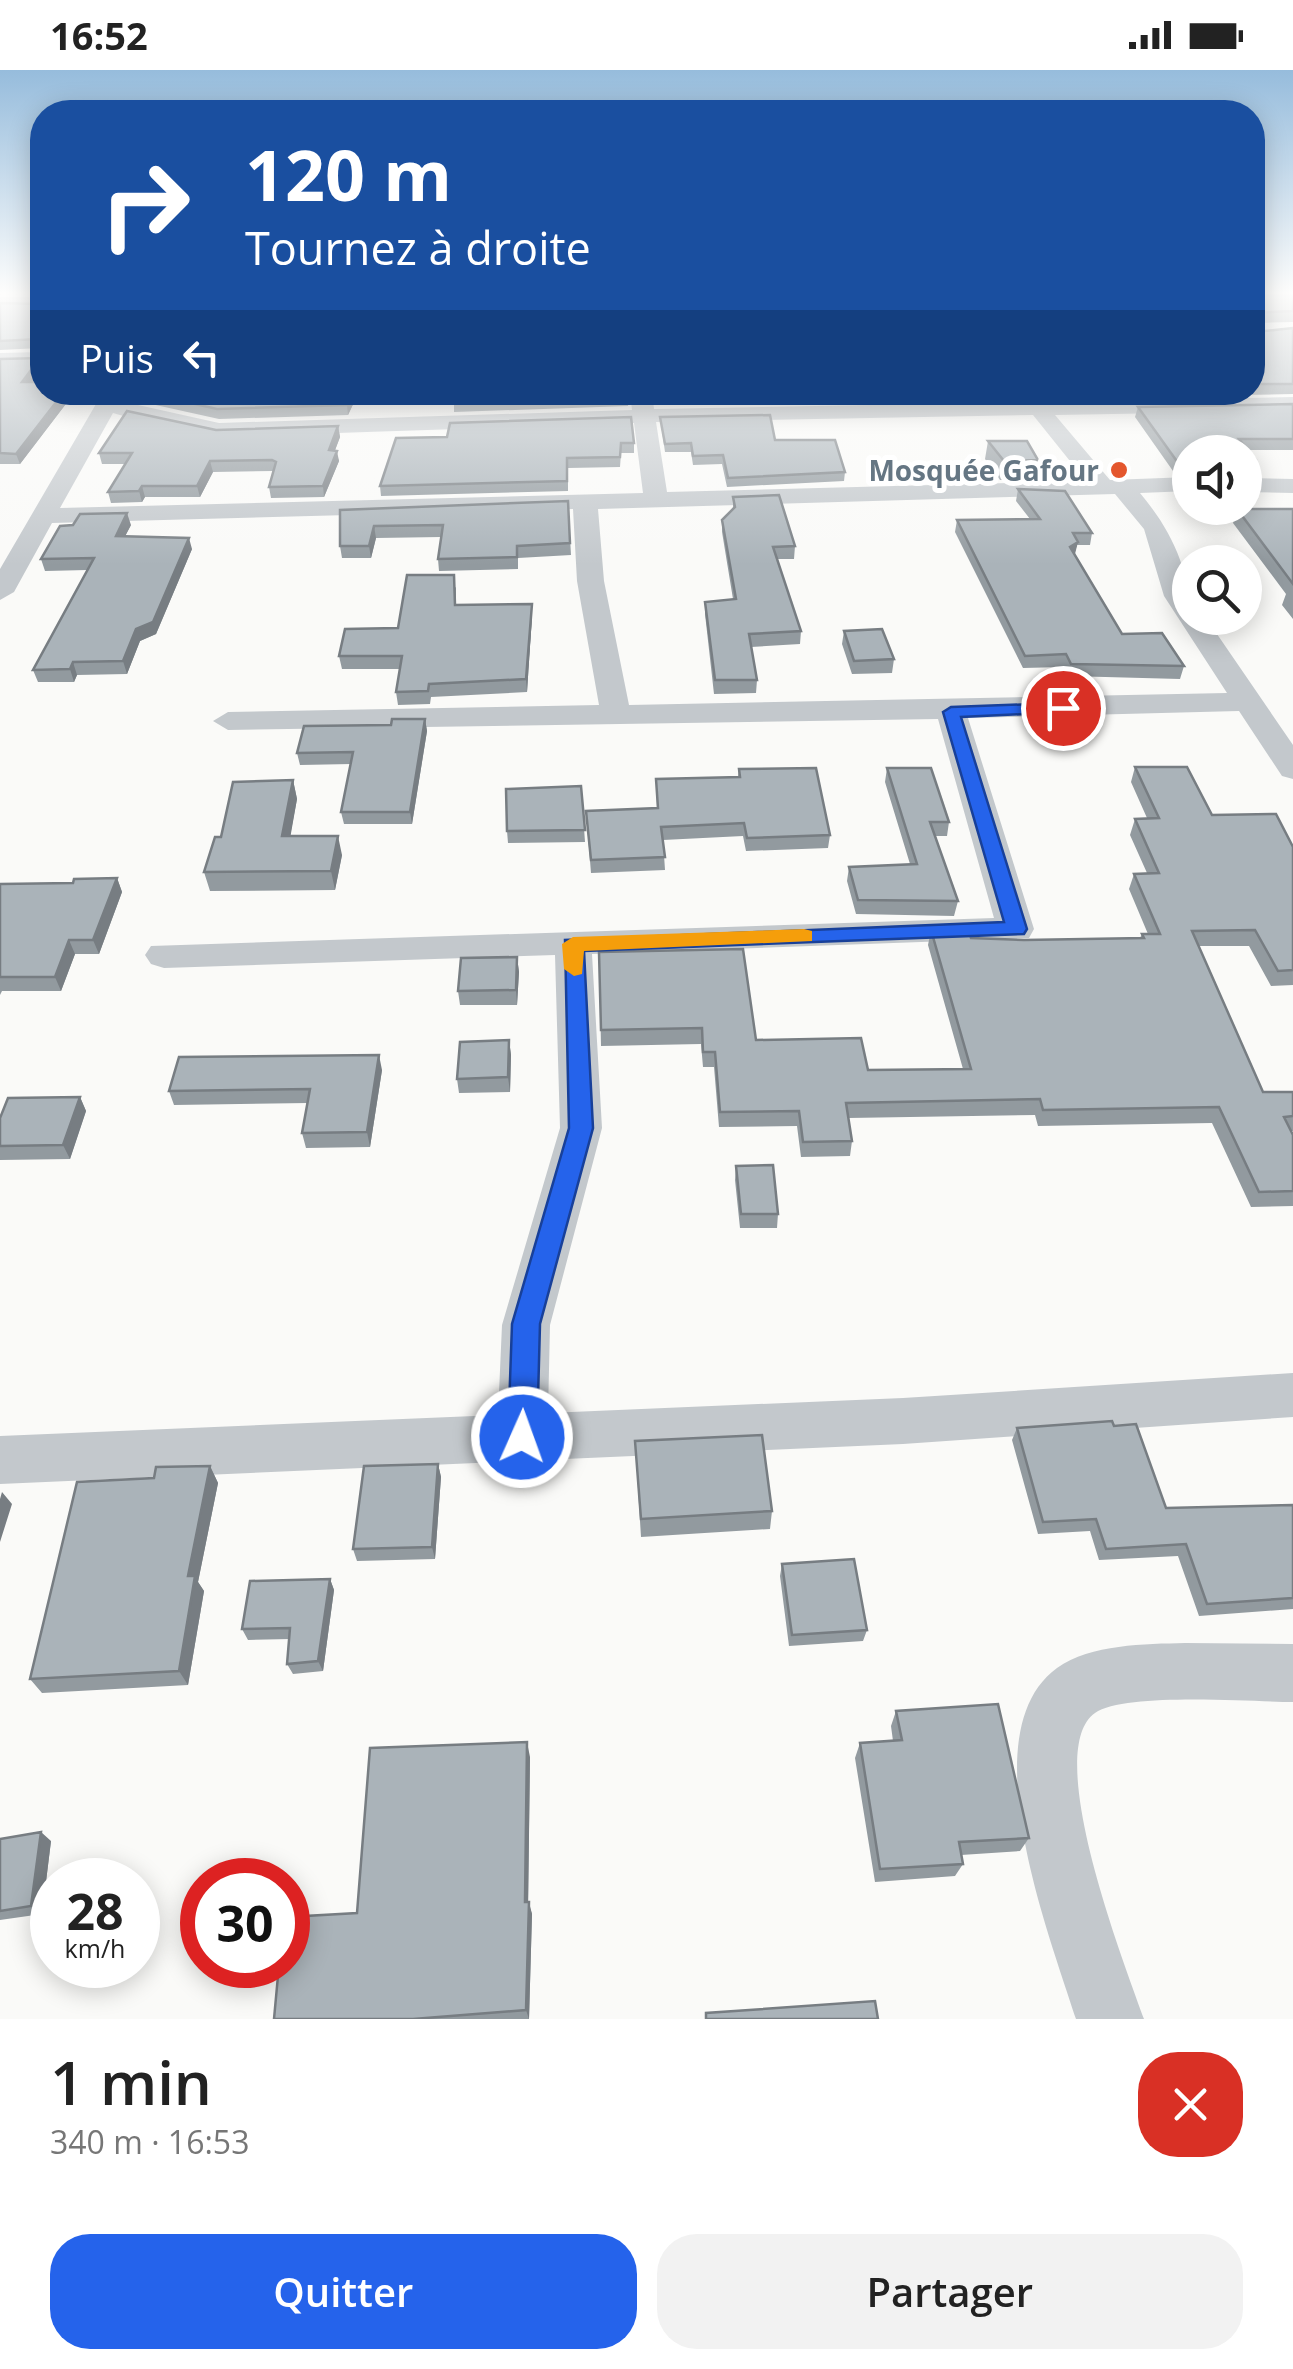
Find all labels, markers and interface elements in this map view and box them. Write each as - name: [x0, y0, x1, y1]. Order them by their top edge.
- text: 16:52: [50, 9, 148, 61]
- text: 120 m: [245, 126, 452, 222]
- icon: right: [80, 140, 210, 270]
- text: Tournez à droite: [245, 217, 591, 278]
- icon: left: [174, 330, 229, 385]
- text: Puis: [80, 332, 154, 384]
- map controls: [1172, 435, 1262, 635]
- button: sound: [1172, 435, 1262, 525]
- place label: Mosquée Gafour: [868, 451, 1099, 489]
- marker: Mosquée Gafour: [1108, 459, 1130, 481]
- button: search: [1172, 545, 1262, 635]
- pin: [1021, 666, 1106, 751]
- icon: arrive: [1036, 681, 1091, 736]
- position arrow: [470, 1385, 574, 1489]
- speed limit sign: 30: [180, 1858, 310, 1988]
- text: 28: [66, 1877, 124, 1945]
- text: km/h: [65, 1931, 125, 1965]
- text: 1 min: [50, 2041, 212, 2123]
- button: close: [1138, 2052, 1243, 2157]
- text: 340 m · 16:53: [50, 2120, 249, 2163]
- button: Quitter: [50, 2234, 637, 2349]
- button: Partager: [657, 2234, 1243, 2349]

